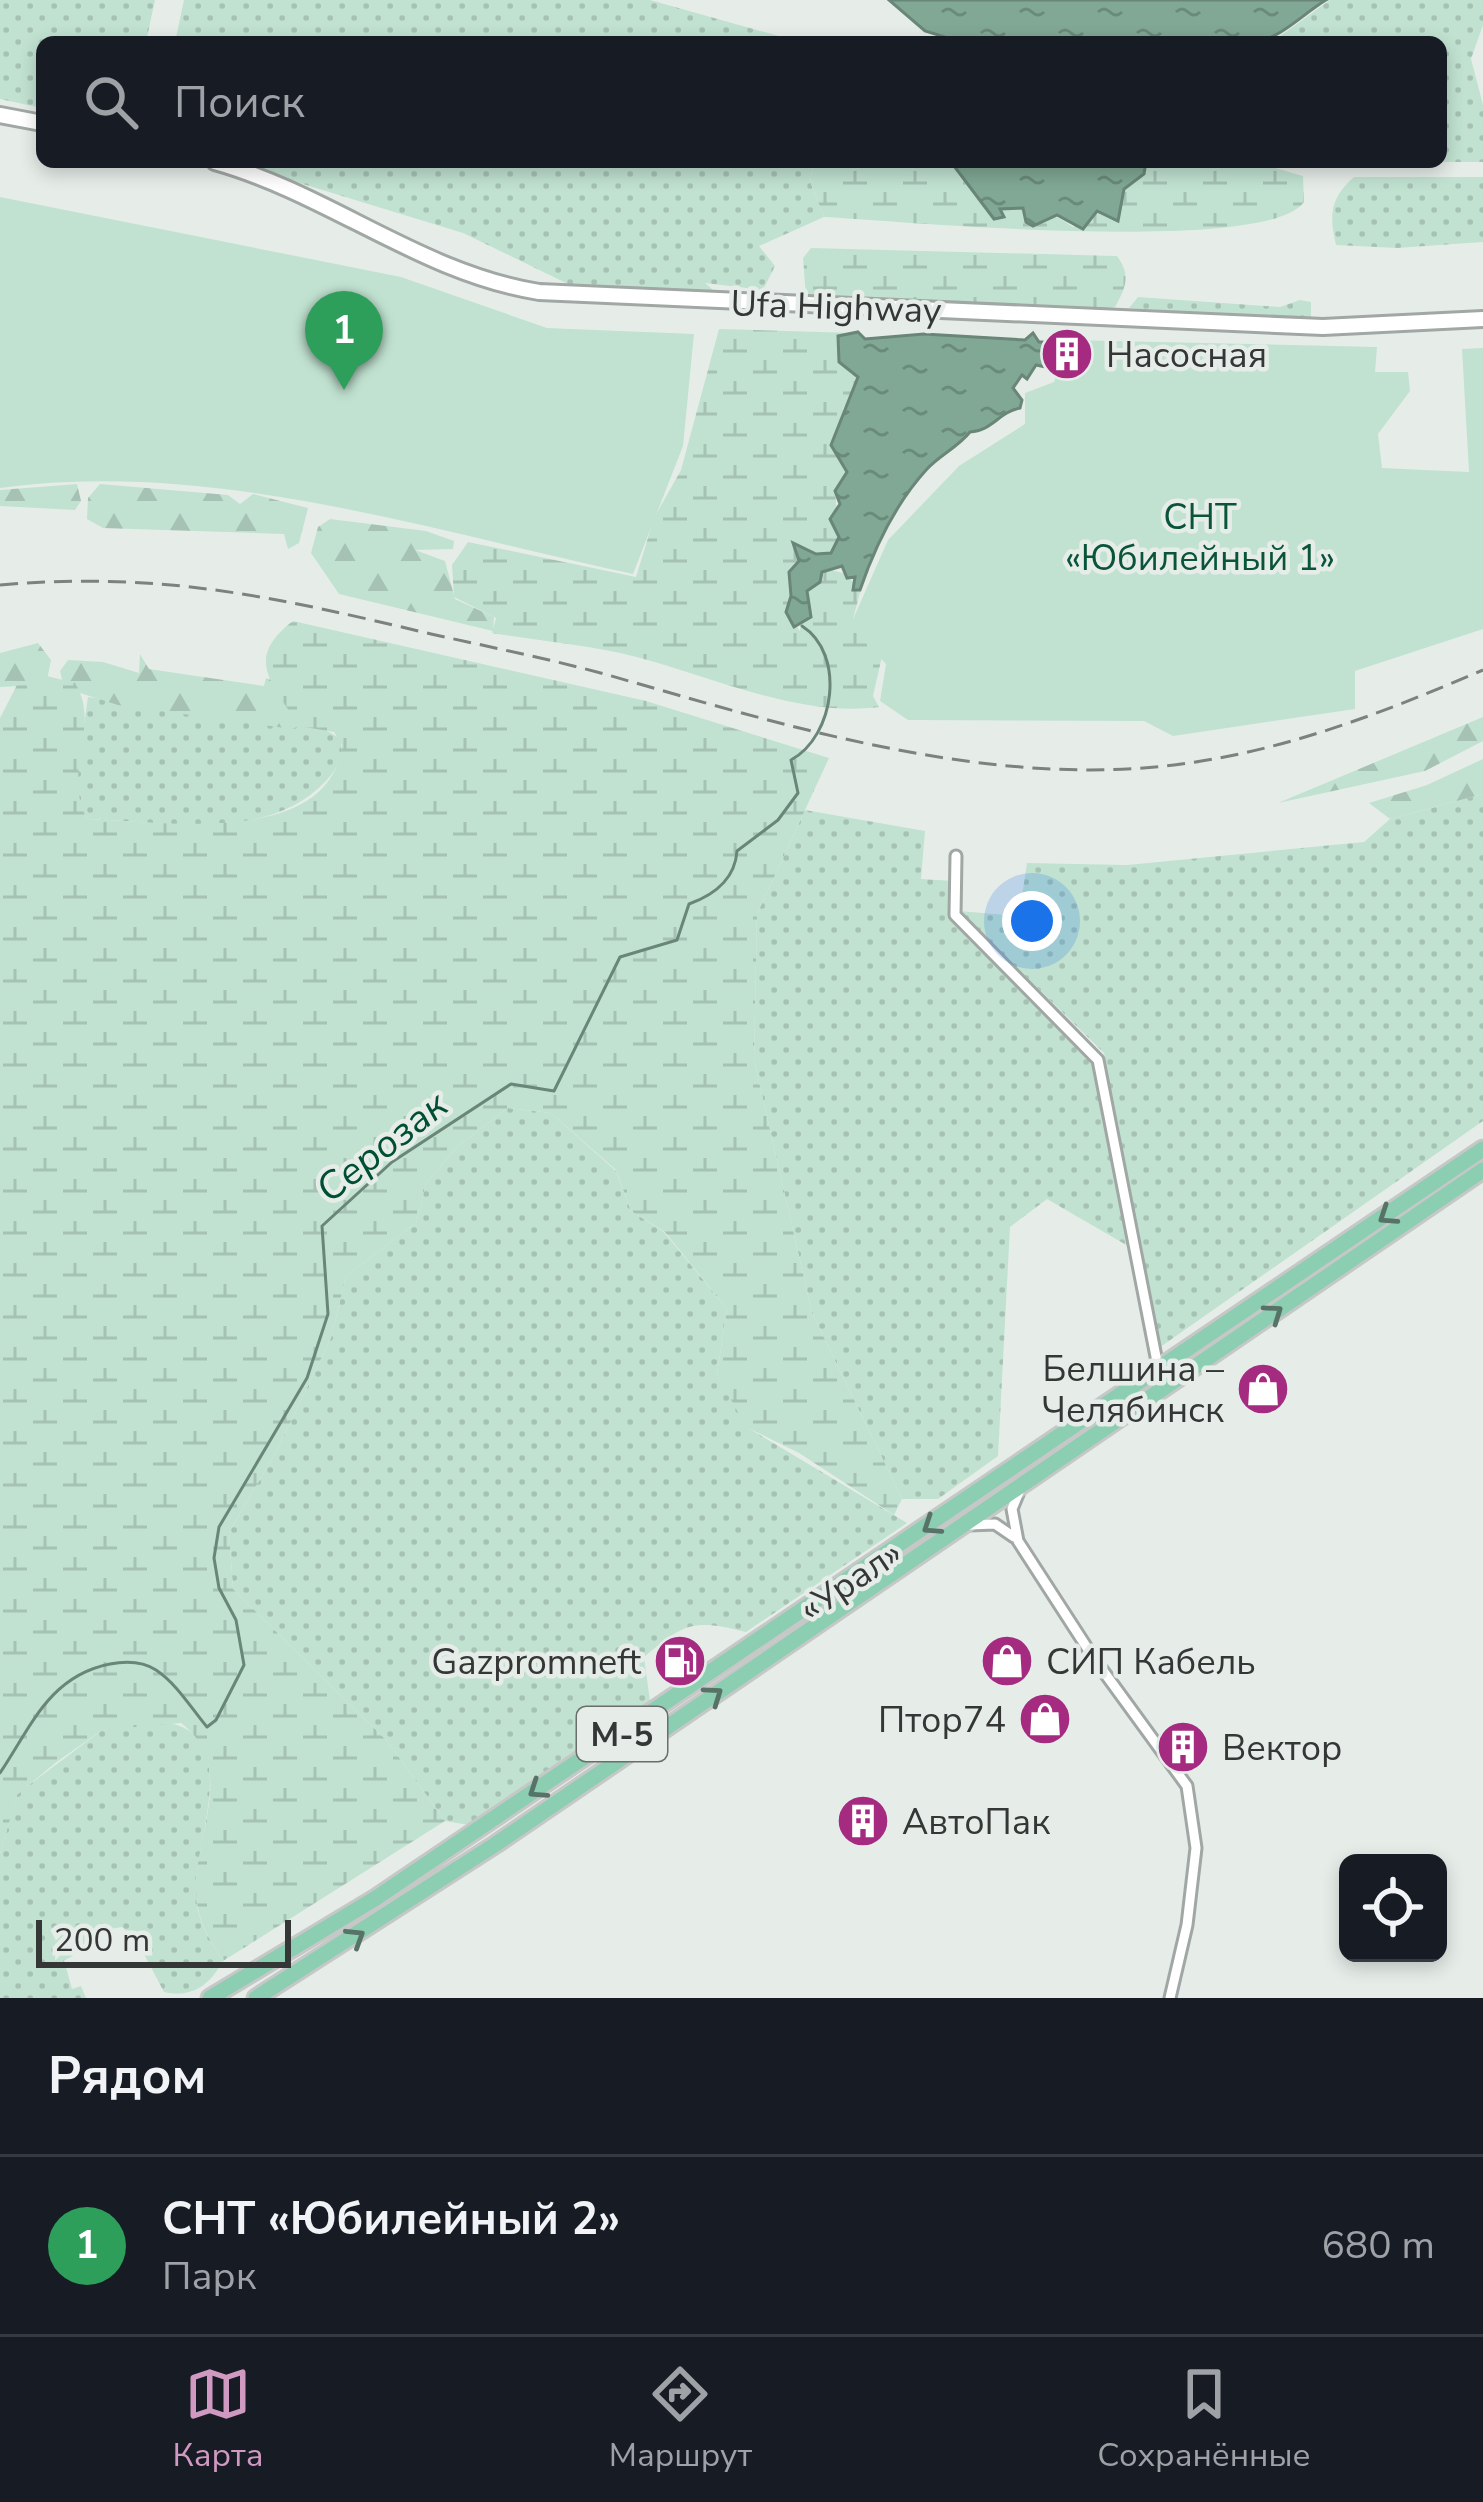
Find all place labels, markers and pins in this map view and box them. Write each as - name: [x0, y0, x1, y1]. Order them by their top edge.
- pin: 1: [305, 291, 383, 390]
- building icon: Насосная: [1039, 326, 1095, 382]
- place label: Насосная: [1106, 331, 1267, 380]
- place label: Белшина – Челябинск: [1042, 1345, 1224, 1435]
- shop icon: Белшина – Челябинск: [1235, 1361, 1291, 1417]
- fuel station icon: Gazpromneft: [652, 1633, 708, 1689]
- shop icon: СИП Кабель: [979, 1633, 1035, 1689]
- place label: Gazpromneft: [431, 1638, 641, 1687]
- place label: СИП Кабель: [1046, 1638, 1256, 1687]
- shop icon: Птор74: [1017, 1691, 1073, 1747]
- place label: Птор74: [878, 1696, 1006, 1745]
- building icon: Вектор: [1155, 1719, 1211, 1775]
- place label: Вектор: [1222, 1724, 1342, 1773]
- building icon: АвтоПак: [835, 1793, 891, 1849]
- place label: АвтоПак: [902, 1798, 1050, 1847]

